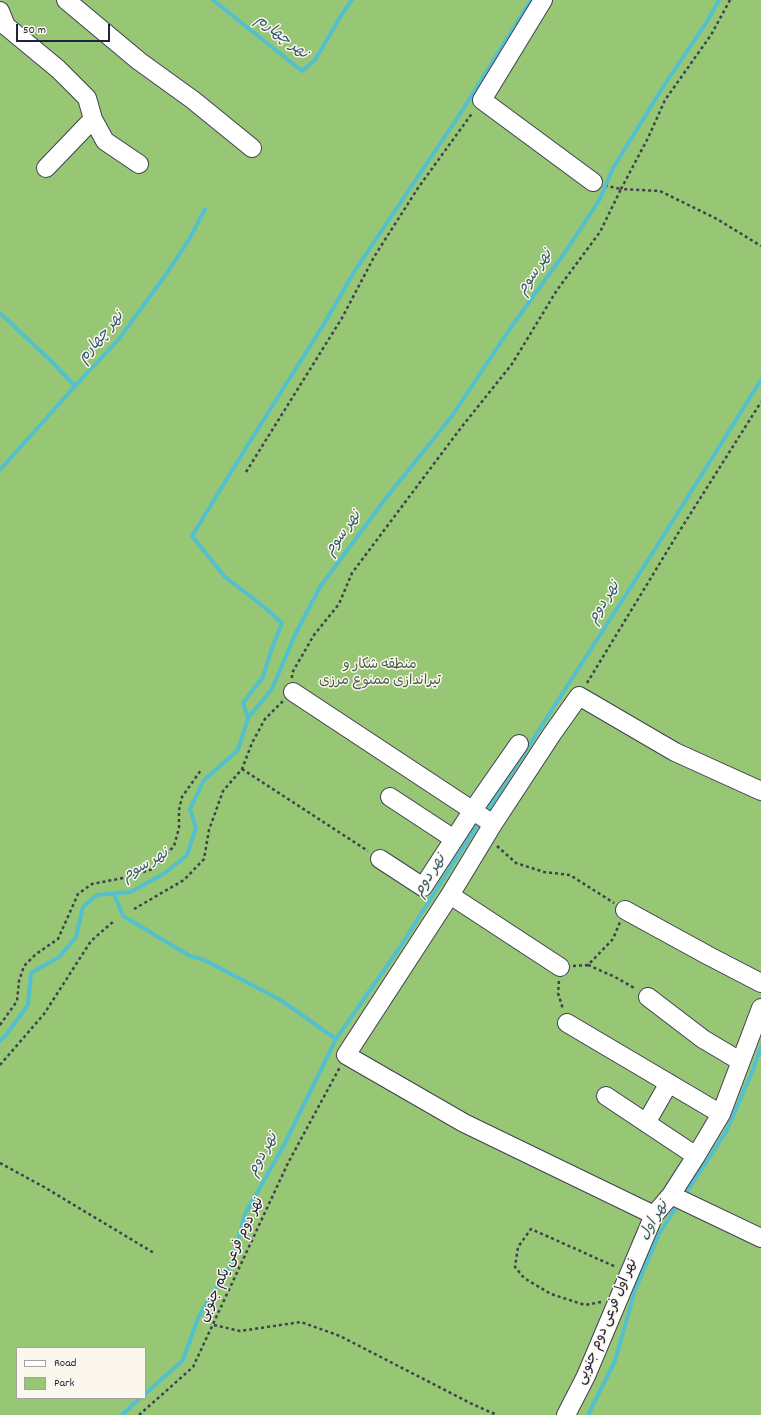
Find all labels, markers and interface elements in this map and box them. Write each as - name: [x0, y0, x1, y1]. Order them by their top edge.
- water label: نهر چهارم: [251, 12, 311, 64]
- scale bar: [18, 16, 112, 42]
- text: 50 m: [23, 22, 46, 39]
- water label: نهر سوم: [514, 247, 558, 299]
- water label: نهر چهارم: [75, 309, 129, 367]
- water label: نهر سوم: [322, 508, 366, 560]
- water label: نهر دوم: [585, 579, 625, 627]
- park label: منطقه شکار و تیراندازی ممنوع مرزی: [319, 658, 441, 690]
- water label: نهر سوم: [120, 846, 172, 886]
- water label: نهر دوم: [411, 852, 451, 900]
- water label: نهر دوم: [245, 1130, 283, 1180]
- street label: نهر دوم فرعی یکم جنوبی: [196, 1195, 268, 1325]
- water label: نهر اول: [637, 1198, 673, 1244]
- street label: نهر اول فرعی دوم جنوبی: [574, 1256, 642, 1388]
- legend: [16, 1347, 146, 1399]
- text: Road: [54, 1355, 76, 1372]
- text: Park: [54, 1375, 74, 1392]

